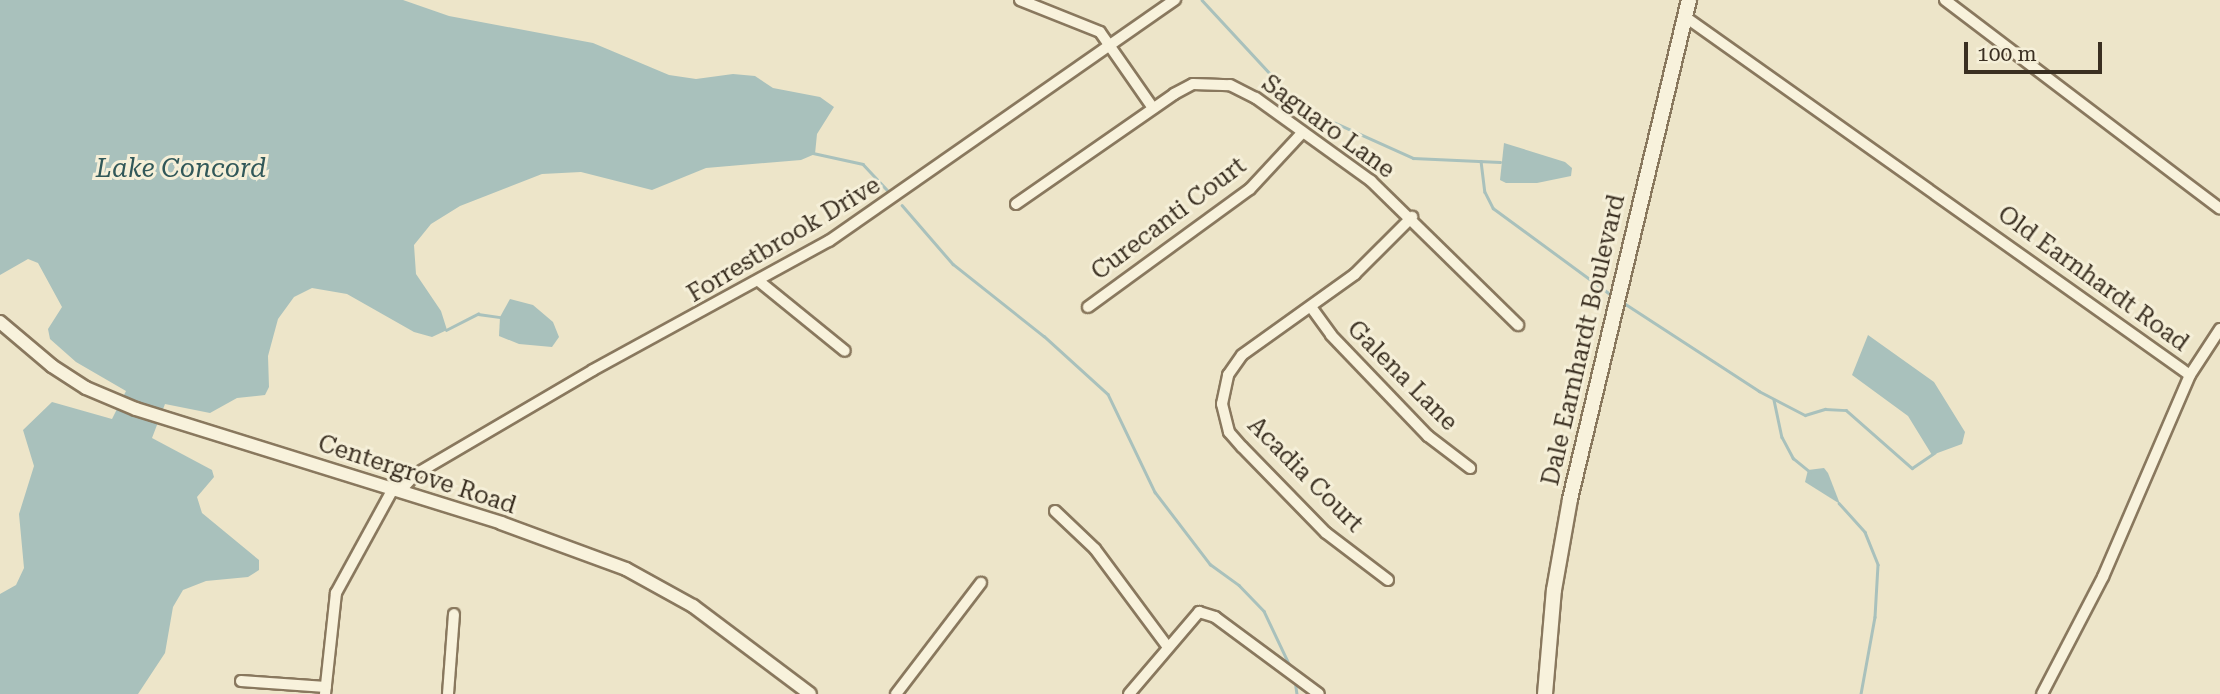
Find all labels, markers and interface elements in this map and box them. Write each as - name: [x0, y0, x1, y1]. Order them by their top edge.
- scale bar: [1968, 28, 2106, 72]
- text: 100 m: [1977, 42, 2037, 66]
- street label: Saguaro Lane: [1256, 69, 1400, 185]
- street label: Curecanti Court: [1086, 152, 1252, 286]
- water label: Lake Concord: [96, 153, 266, 185]
- street label: Forrestbrook Drive: [682, 171, 886, 309]
- street label: Dale Earnhardt Boulevard: [1536, 192, 1632, 488]
- street label: Old Earnhardt Road: [1992, 200, 2194, 358]
- street label: Galena Lane: [1341, 315, 1463, 437]
- street label: Acadia Court: [1241, 411, 1369, 539]
- street label: Centergrove Road: [314, 429, 520, 521]

